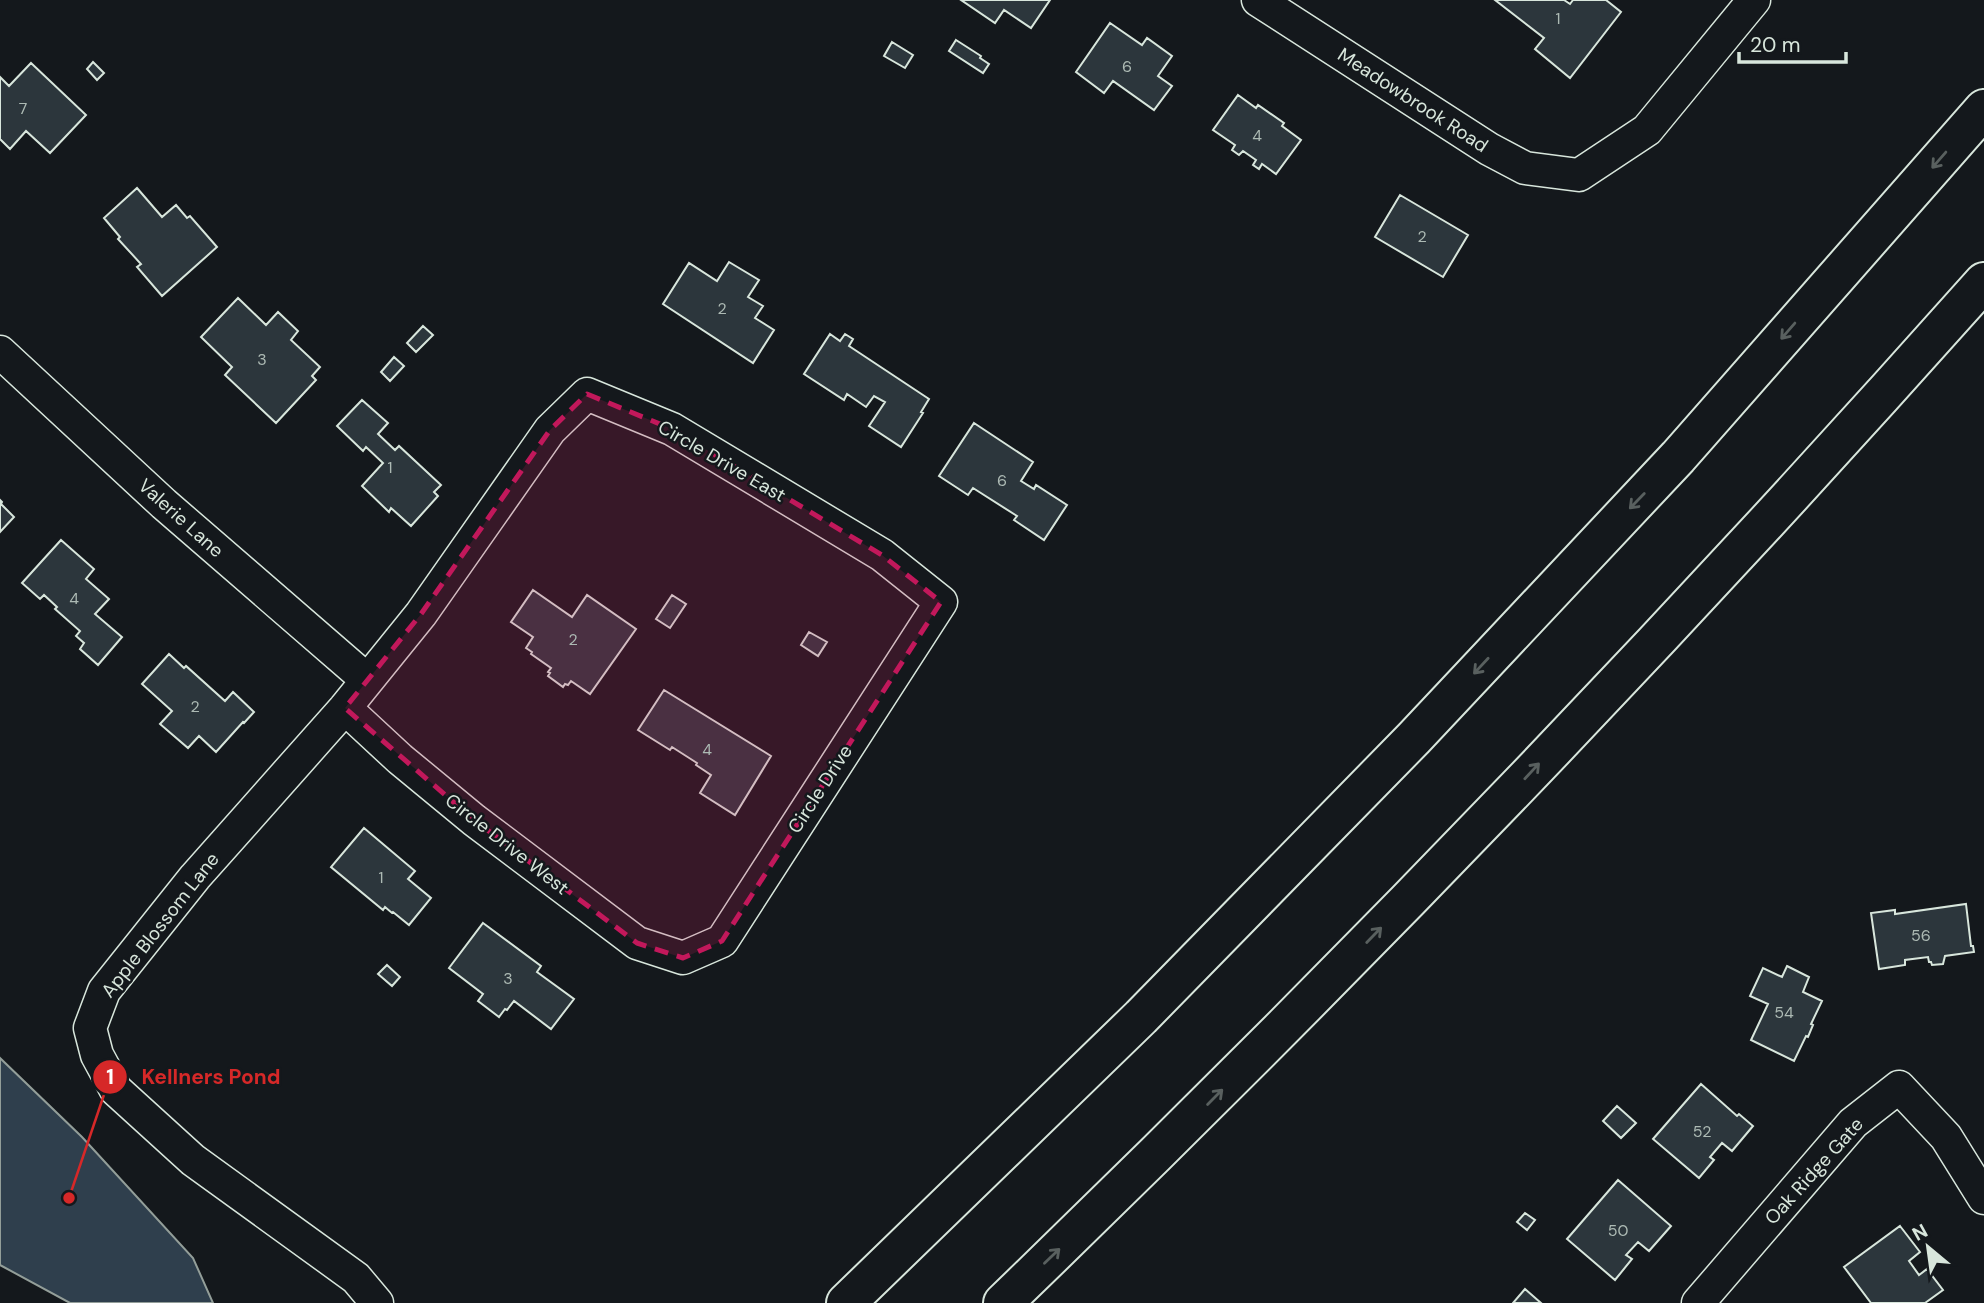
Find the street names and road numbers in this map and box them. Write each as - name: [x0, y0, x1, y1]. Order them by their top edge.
- street label: Meadowbrook Road: [1333, 42, 1493, 158]
- street label: Circle Drive East: [654, 414, 790, 508]
- street label: Valerie Lane: [133, 473, 229, 563]
- street label: Circle Drive: [782, 740, 858, 838]
- street label: Circle Drive West: [440, 788, 574, 900]
- street label: Apple Blossom Lane: [95, 847, 225, 1003]
- street label: Oak Ridge Gate: [1759, 1112, 1869, 1230]

